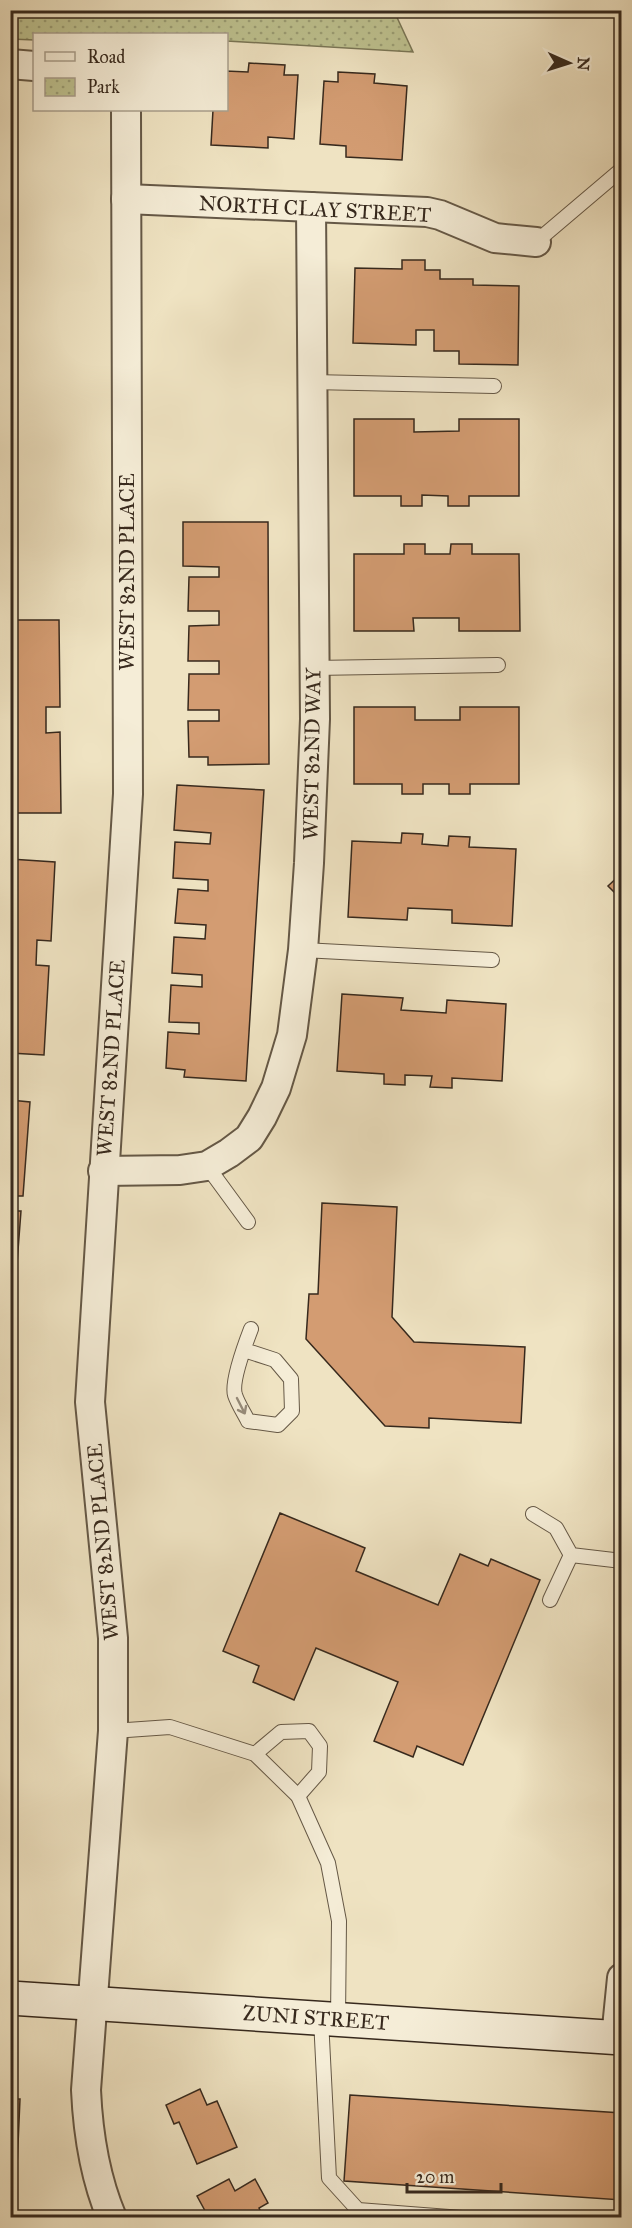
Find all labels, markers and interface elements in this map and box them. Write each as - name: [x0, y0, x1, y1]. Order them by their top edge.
- legend: [33, 33, 228, 111]
- north arrow: [539, 33, 599, 93]
- text: Road: [87, 46, 125, 68]
- text: N: [574, 56, 593, 71]
- text: Park: [87, 76, 120, 98]
- street label: NORTH CLAY STREET: [198, 190, 432, 228]
- street label: WEST 82ND PLACE: [114, 473, 140, 671]
- street label: WEST 82ND WAY: [297, 667, 327, 840]
- street label: WEST 82ND PLACE: [91, 959, 131, 1157]
- one-way arrow: [235, 1397, 247, 1414]
- street label: WEST 82ND PLACE: [81, 1442, 125, 1642]
- street label: ZUNI STREET: [242, 2000, 390, 2036]
- scale bar: [407, 2156, 502, 2194]
- text: 20 m: [416, 2166, 454, 2188]

